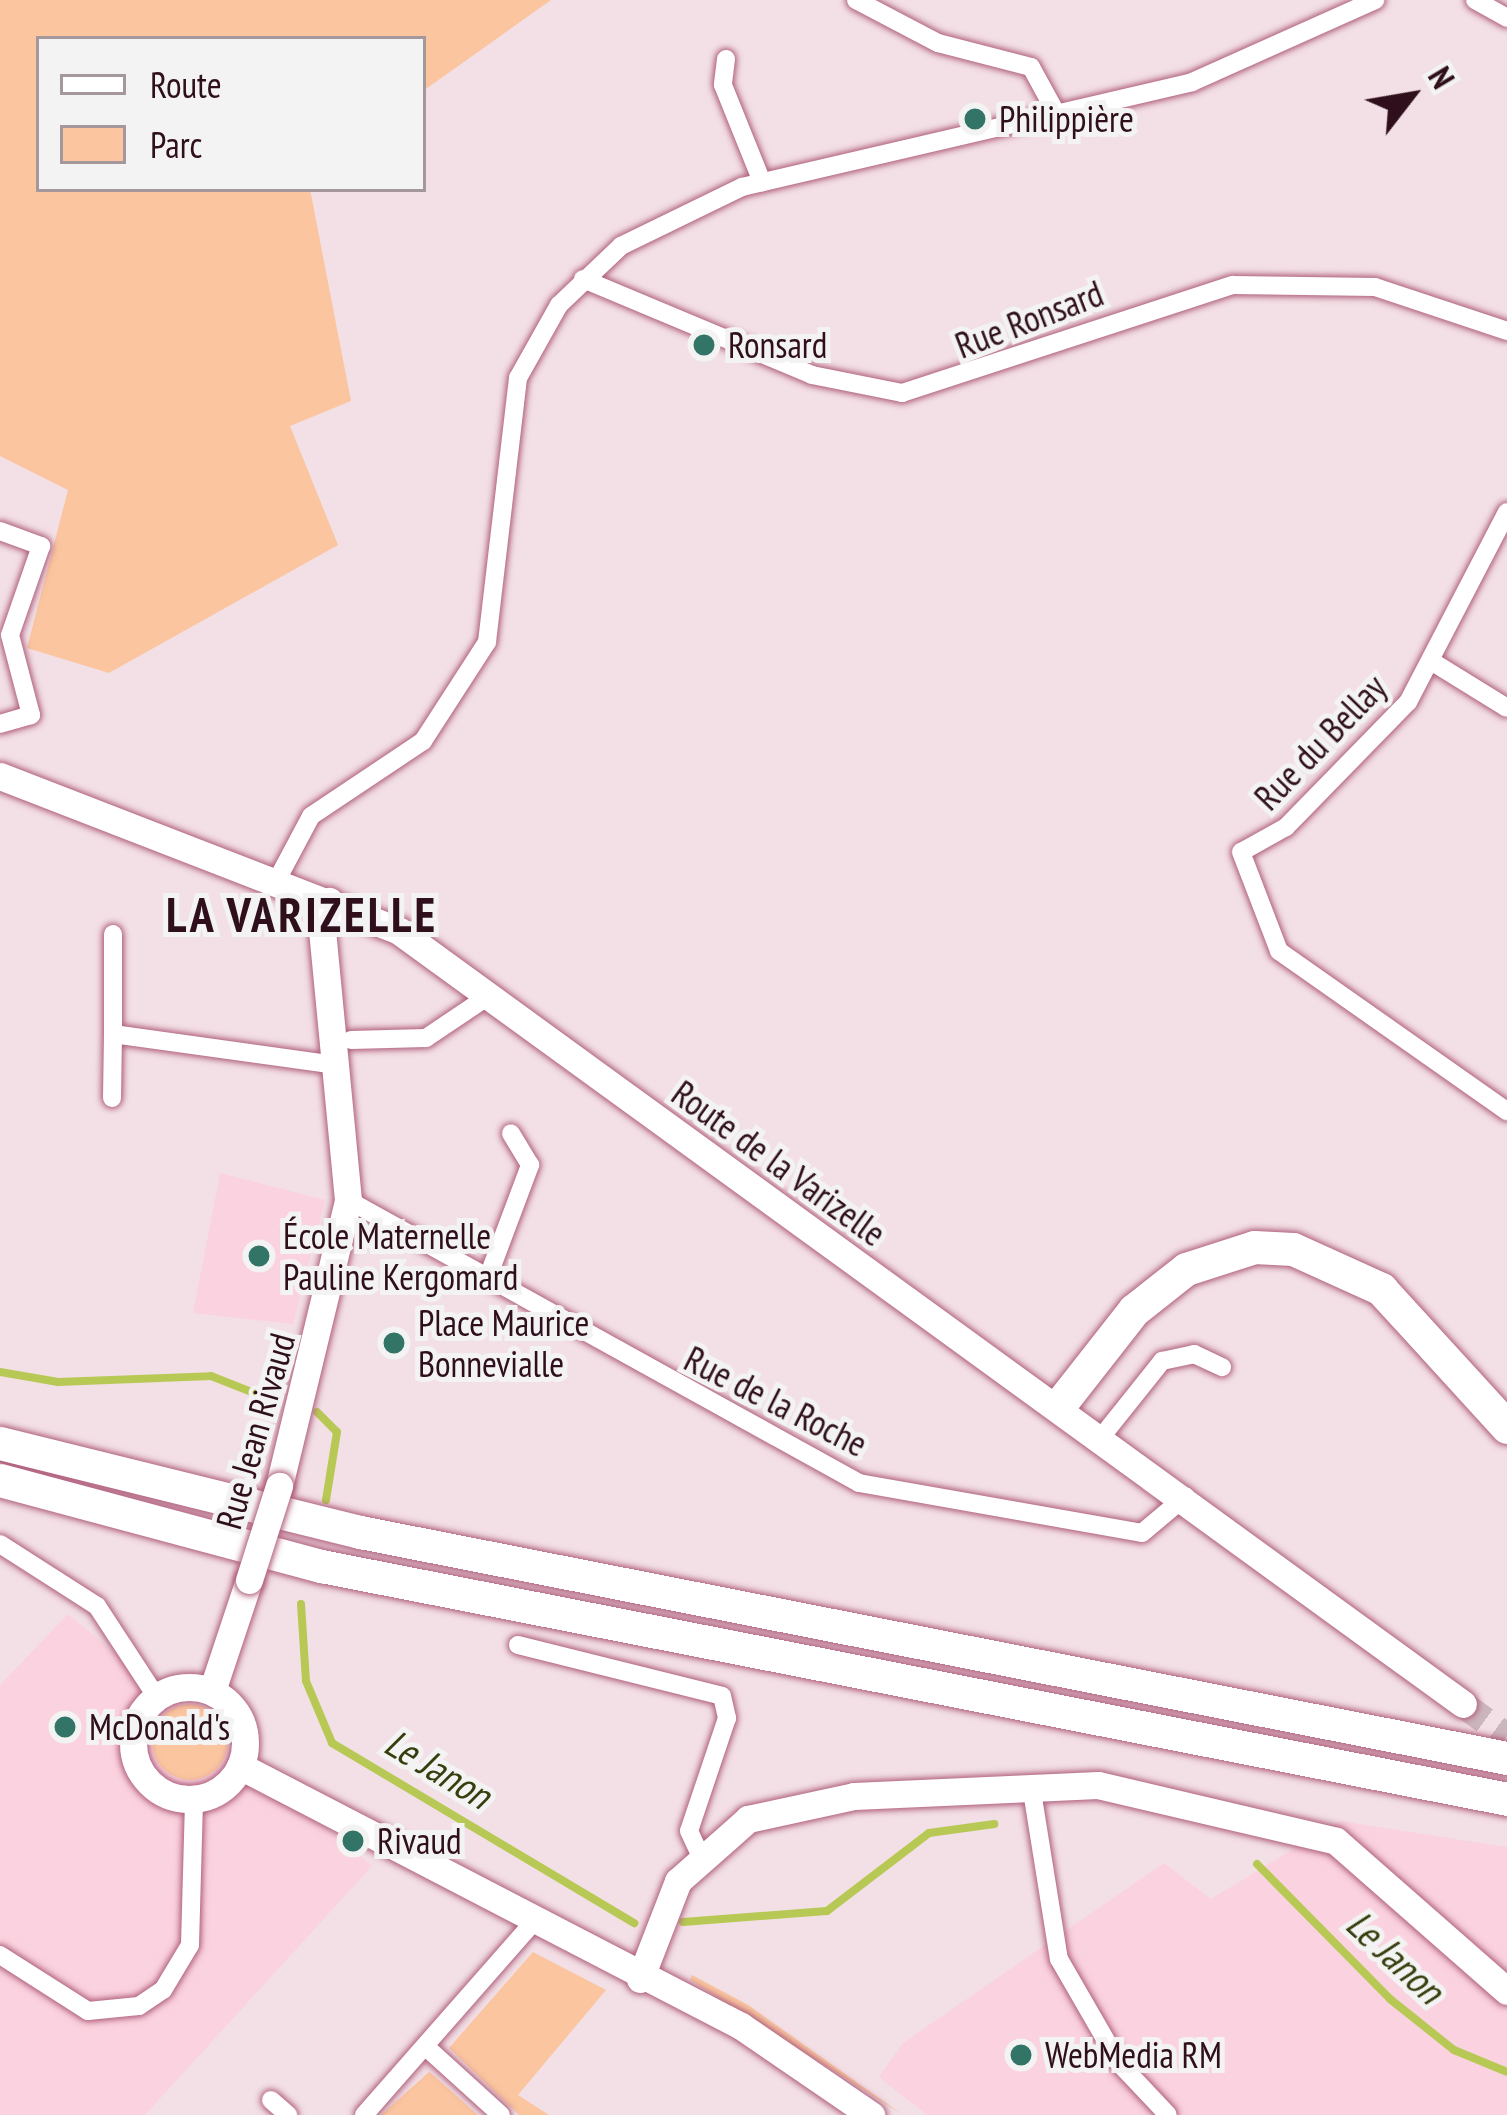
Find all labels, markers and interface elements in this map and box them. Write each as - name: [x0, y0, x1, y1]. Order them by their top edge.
- legend: [36, 36, 426, 192]
- north arrow: [1351, 36, 1471, 156]
- text: N: [1419, 58, 1465, 96]
- text: Route: [150, 61, 222, 108]
- place label: Philippière: [999, 97, 1134, 141]
- marker: Philippière: [962, 106, 988, 132]
- text: Parc: [150, 121, 202, 168]
- street label: Rue Ronsard: [949, 271, 1109, 367]
- place label: Ronsard: [728, 323, 827, 367]
- marker: Ronsard: [691, 332, 717, 358]
- street label: Rue du Bellay: [1245, 666, 1395, 818]
- district label: LA VARIZELLE: [164, 886, 440, 944]
- street label: Route de la Varizelle: [664, 1071, 894, 1255]
- place label: École Maternelle Pauline Kergomard: [283, 1213, 518, 1298]
- marker: École Maternelle Pauline Kergomard: [246, 1243, 272, 1269]
- place label: Place Maurice Bonnevialle: [418, 1300, 589, 1385]
- street label: Rue Jean Rivaud: [206, 1328, 304, 1534]
- marker: Place Maurice Bonnevialle: [381, 1330, 407, 1356]
- street label: Rue de la Roche: [678, 1337, 874, 1465]
- place label: McDonald's: [89, 1705, 230, 1749]
- marker: McDonald's: [52, 1714, 78, 1740]
- water label: Le Janon: [377, 1719, 499, 1819]
- place label: Rivaud: [377, 1819, 462, 1863]
- marker: Rivaud: [340, 1828, 366, 1854]
- water label: Le Janon: [1337, 1901, 1453, 2013]
- place label: WebMedia RM: [1045, 2033, 1222, 2077]
- marker: WebMedia RM: [1008, 2042, 1034, 2068]

